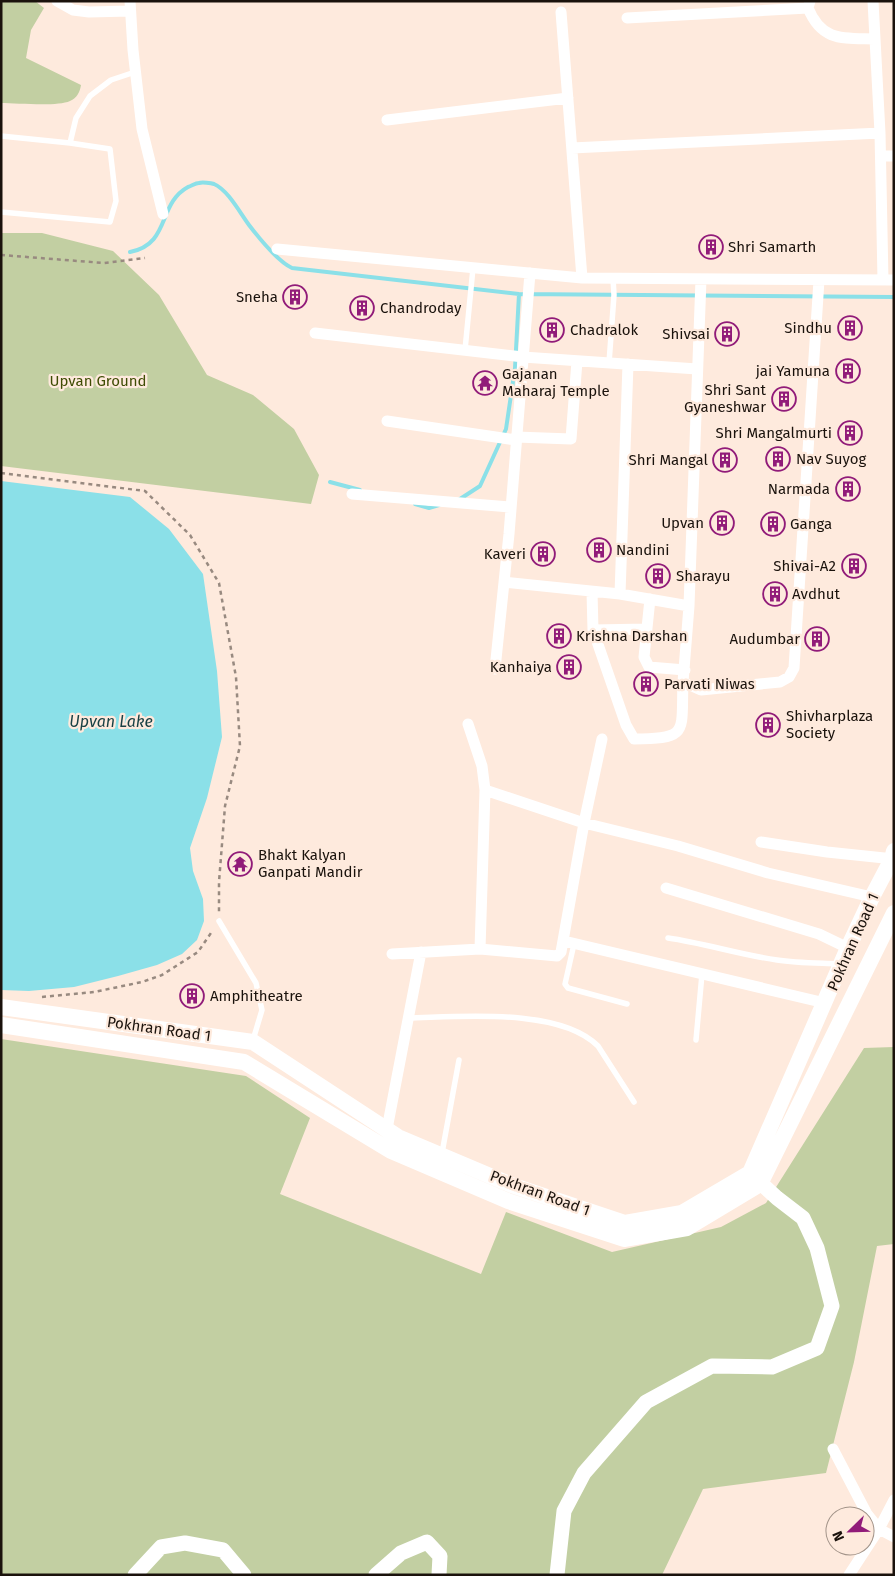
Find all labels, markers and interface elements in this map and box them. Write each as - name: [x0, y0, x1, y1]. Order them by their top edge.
- building icon: Shri Samarth: [698, 234, 724, 260]
- place label: Shri Samarth: [728, 238, 816, 256]
- building icon: Sneha: [282, 284, 308, 310]
- place label: Sneha: [236, 288, 278, 306]
- building icon: Chandroday: [349, 295, 375, 321]
- place label: Chandroday: [380, 299, 462, 317]
- building icon: Sindhu: [837, 315, 863, 341]
- building icon: Chadralok: [539, 317, 565, 343]
- place label: Sindhu: [784, 319, 832, 337]
- place label: Chadralok: [570, 321, 639, 339]
- building icon: Shivsai: [714, 321, 740, 347]
- place label: Shivsai: [662, 325, 710, 343]
- building icon: jai Yamuna: [835, 358, 861, 384]
- place label: jai Yamuna: [755, 362, 830, 380]
- place label: Gajanan Maharaj Temple: [502, 365, 610, 400]
- temple icon: Gajanan Maharaj Temple: [472, 370, 498, 396]
- park label: Upvan Ground: [50, 372, 146, 390]
- place label: Shri Sant Gyaneshwar: [684, 381, 767, 416]
- building icon: Shri Sant Gyaneshwar: [771, 386, 797, 412]
- building icon: Shri Mangalmurti: [837, 420, 863, 446]
- place label: Shri Mangalmurti: [715, 424, 832, 442]
- building icon: Nav Suyog: [765, 446, 791, 472]
- building icon: Shri Mangal: [712, 447, 738, 473]
- place label: Nav Suyog: [796, 450, 867, 468]
- place label: Shri Mangal: [628, 451, 709, 469]
- building icon: Narmada: [835, 476, 861, 502]
- place label: Narmada: [768, 480, 830, 498]
- building icon: Upvan: [709, 510, 735, 536]
- building icon: Ganga: [760, 511, 786, 537]
- place label: Upvan: [661, 514, 704, 532]
- place label: Ganga: [790, 515, 832, 533]
- building icon: Nandini: [586, 537, 612, 563]
- building icon: Kaveri: [530, 541, 556, 567]
- place label: Nandini: [616, 541, 669, 559]
- place label: Kaveri: [484, 545, 526, 563]
- building icon: Shivai-A2: [841, 553, 867, 579]
- place label: Shivai-A2: [773, 557, 836, 575]
- building icon: Sharayu: [645, 563, 671, 589]
- place label: Sharayu: [676, 567, 730, 585]
- building icon: Avdhut: [762, 581, 788, 607]
- place label: Avdhut: [792, 585, 840, 603]
- building icon: Krishna Darshan: [546, 623, 572, 649]
- building icon: Audumbar: [804, 626, 830, 652]
- place label: Krishna Darshan: [576, 627, 688, 645]
- place label: Audumbar: [729, 630, 800, 648]
- building icon: Kanhaiya: [556, 654, 582, 680]
- place label: Kanhaiya: [490, 658, 552, 676]
- building icon: Parvati Niwas: [633, 671, 659, 697]
- place label: Parvati Niwas: [664, 675, 755, 693]
- place label: Shivharplaza Society: [786, 707, 873, 742]
- water label: Upvan Lake: [69, 712, 153, 731]
- building icon: Shivharplaza Society: [755, 712, 781, 738]
- place label: Bhakt Kalyan Ganpati Mandir: [258, 846, 363, 881]
- temple icon: Bhakt Kalyan Ganpati Mandir: [227, 851, 253, 877]
- street label: Pokhran Road 1: [823, 890, 883, 994]
- building icon: Amphitheatre: [179, 983, 205, 1009]
- place label: Amphitheatre: [210, 987, 303, 1005]
- street label: Pokhran Road 1: [106, 1013, 212, 1045]
- street label: Pokhran Road 1: [488, 1167, 592, 1219]
- north arrow: [825, 1506, 875, 1556]
- text: N: [829, 1528, 848, 1543]

